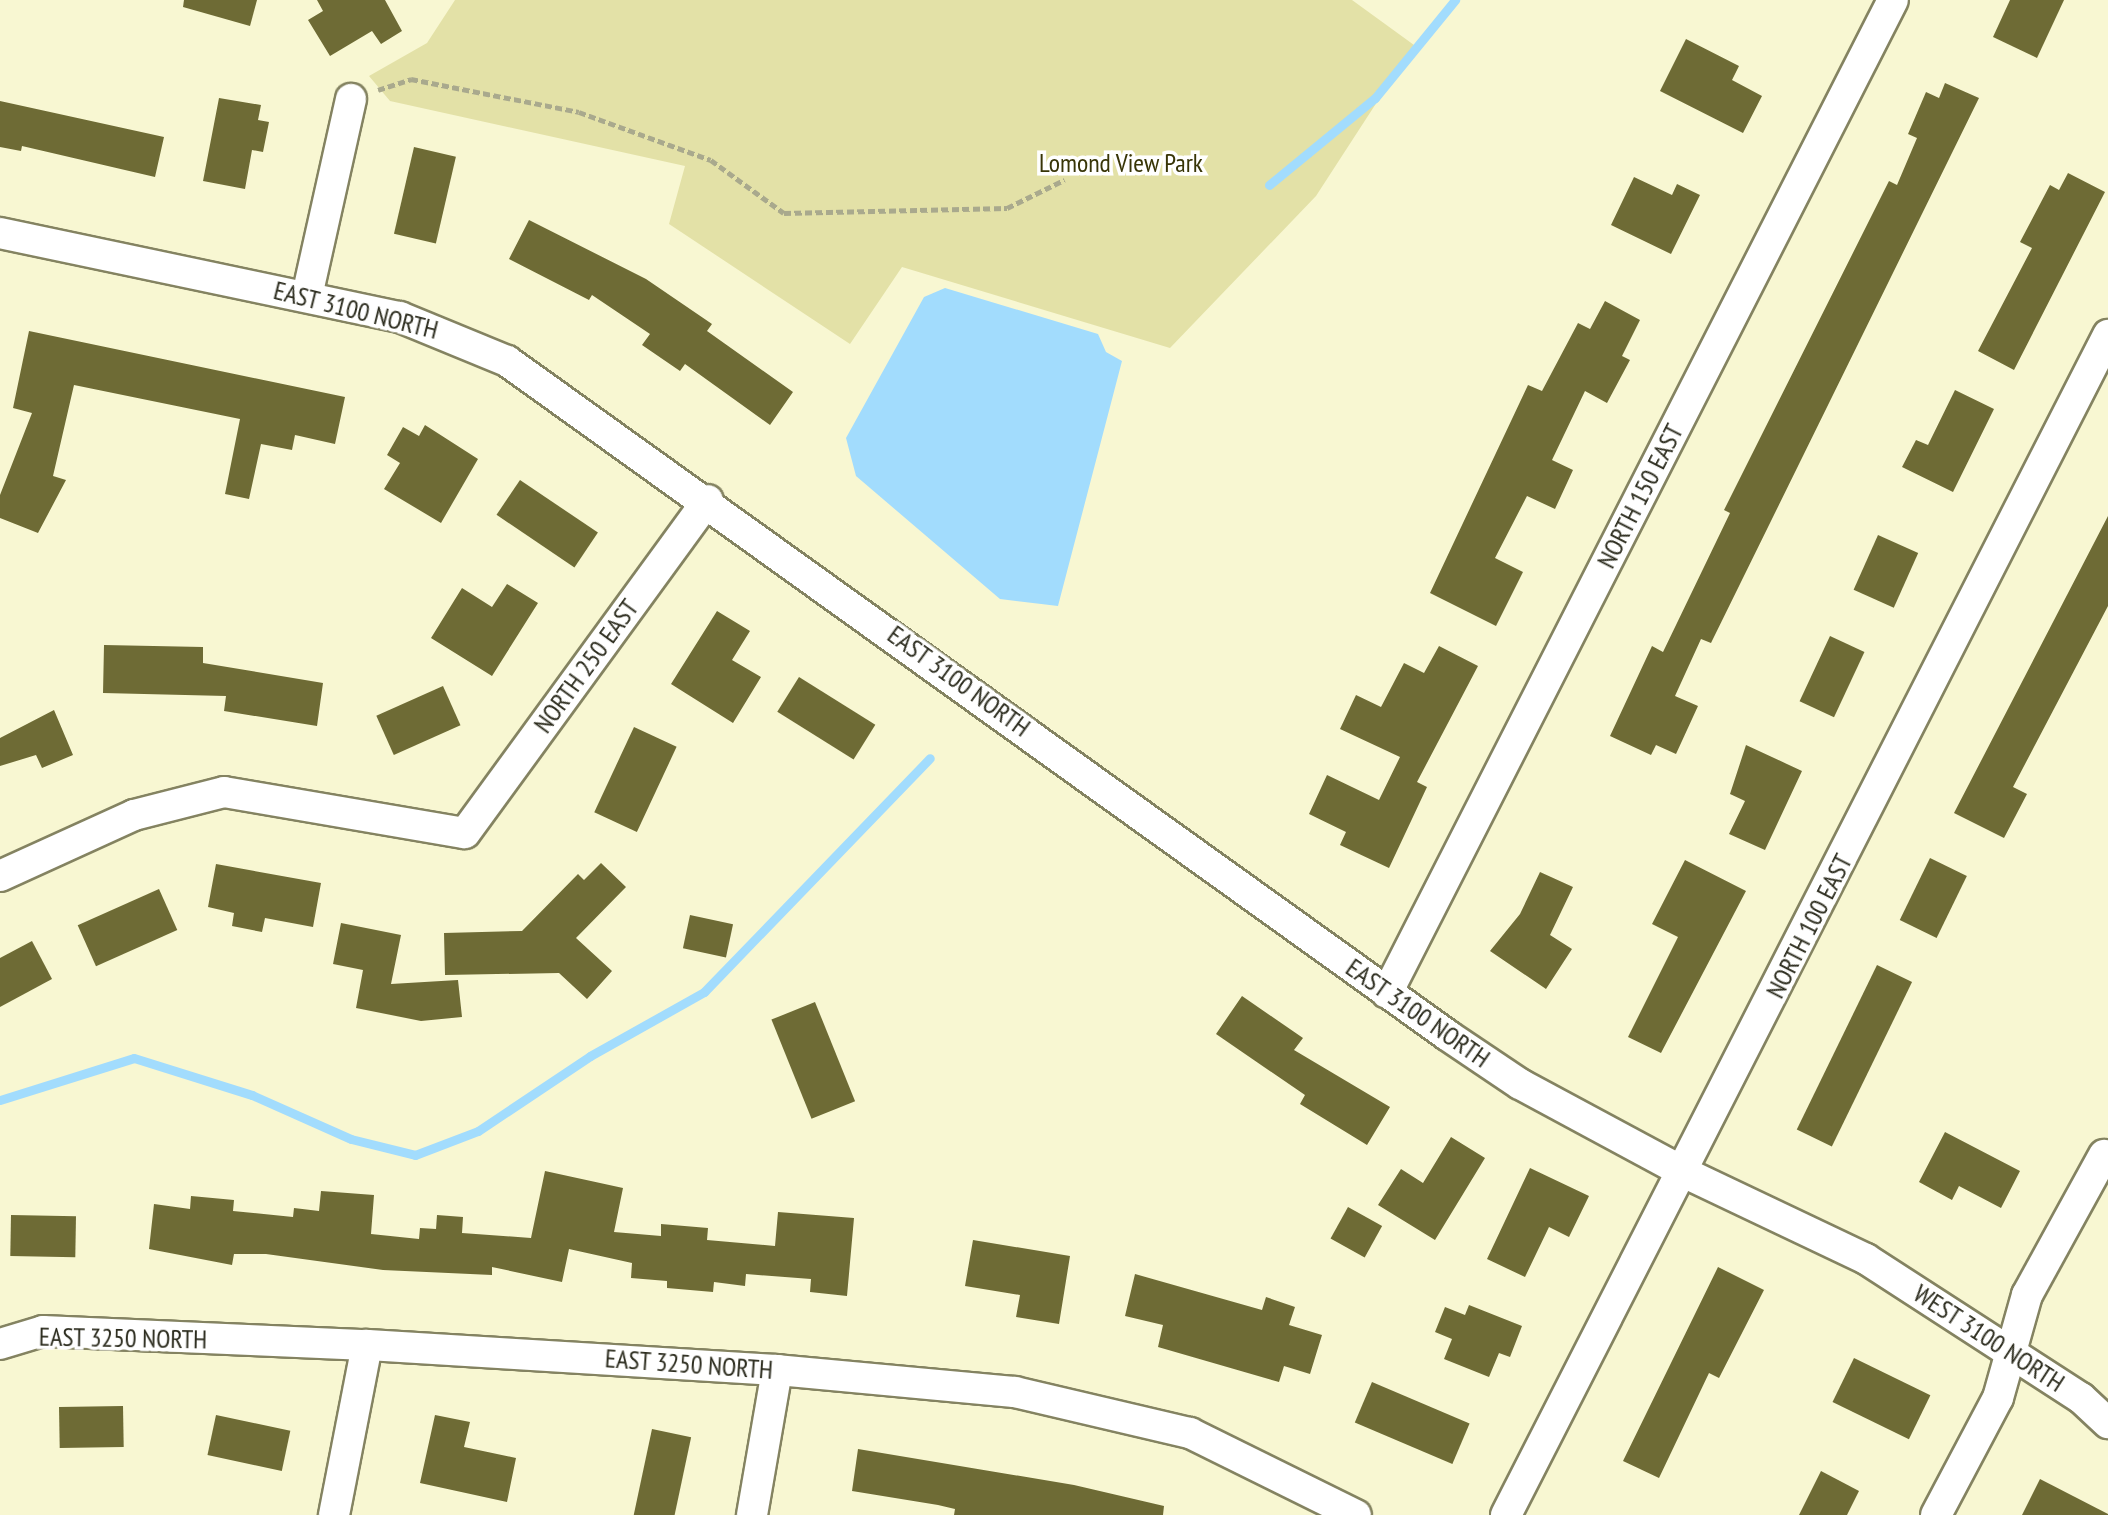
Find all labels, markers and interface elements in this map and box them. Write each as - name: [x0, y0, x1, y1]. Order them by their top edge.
- park label: Lomond View Park: [1039, 147, 1203, 179]
- street label: EAST 3100 NORTH: [270, 274, 442, 346]
- street label: NORTH 150 EAST: [1590, 419, 1690, 573]
- street label: NORTH 250 EAST: [527, 593, 645, 739]
- street label: EAST 3100 NORTH: [881, 619, 1037, 743]
- street label: NORTH 100 EAST: [1759, 849, 1859, 1003]
- street label: EAST 3100 NORTH: [1340, 952, 1496, 1074]
- street label: WEST 3100 NORTH: [1907, 1277, 2071, 1399]
- street label: EAST 3250 NORTH: [38, 1321, 208, 1355]
- street label: EAST 3250 NORTH: [604, 1343, 774, 1385]

